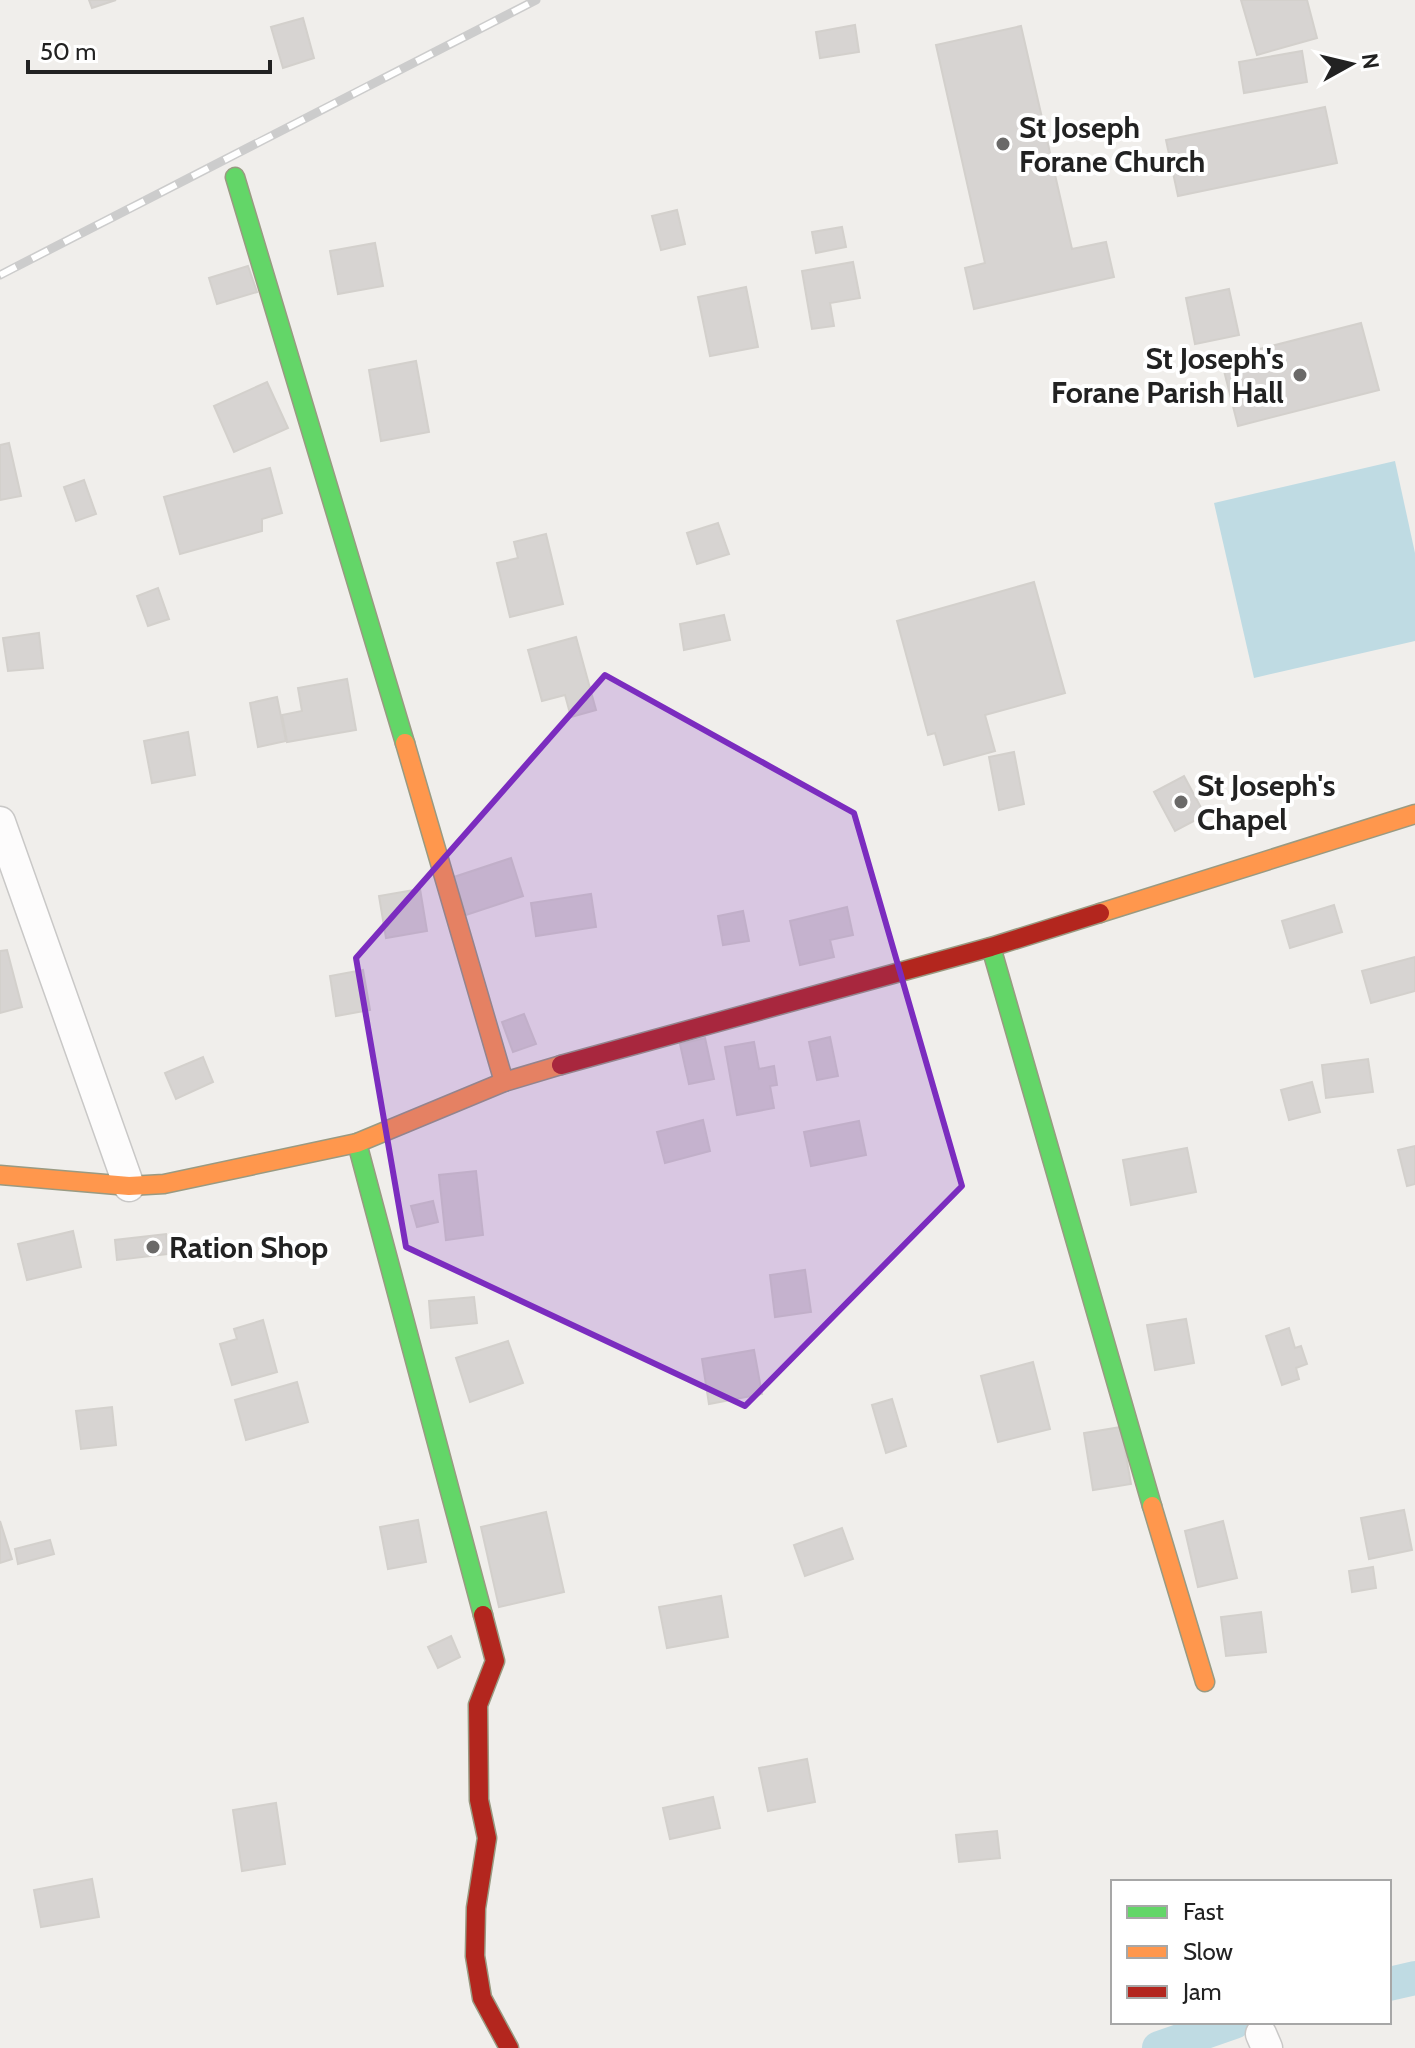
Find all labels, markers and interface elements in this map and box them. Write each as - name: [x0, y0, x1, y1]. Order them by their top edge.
- scale bar: [28, 24, 270, 74]
- north arrow: [1311, 24, 1391, 104]
- text: 50 m: [40, 37, 96, 66]
- text: N: [1356, 52, 1385, 71]
- place label: St Joseph Forane Church: [1019, 109, 1205, 180]
- marker: St Joseph Forane Church: [994, 135, 1012, 153]
- place label: St Joseph's Forane Parish Hall: [1051, 340, 1284, 411]
- marker: St Joseph's Forane Parish Hall: [1291, 366, 1309, 384]
- place label: St Joseph's Chapel: [1197, 767, 1335, 838]
- marker: St Joseph's Chapel: [1172, 793, 1190, 811]
- place label: Ration Shop: [169, 1229, 328, 1266]
- marker: Ration Shop: [144, 1238, 162, 1256]
- legend: [1111, 1880, 1391, 2024]
- text: Fast: [1183, 1897, 1224, 1926]
- text: Slow: [1183, 1937, 1233, 1966]
- text: Jam: [1182, 1977, 1221, 2006]

